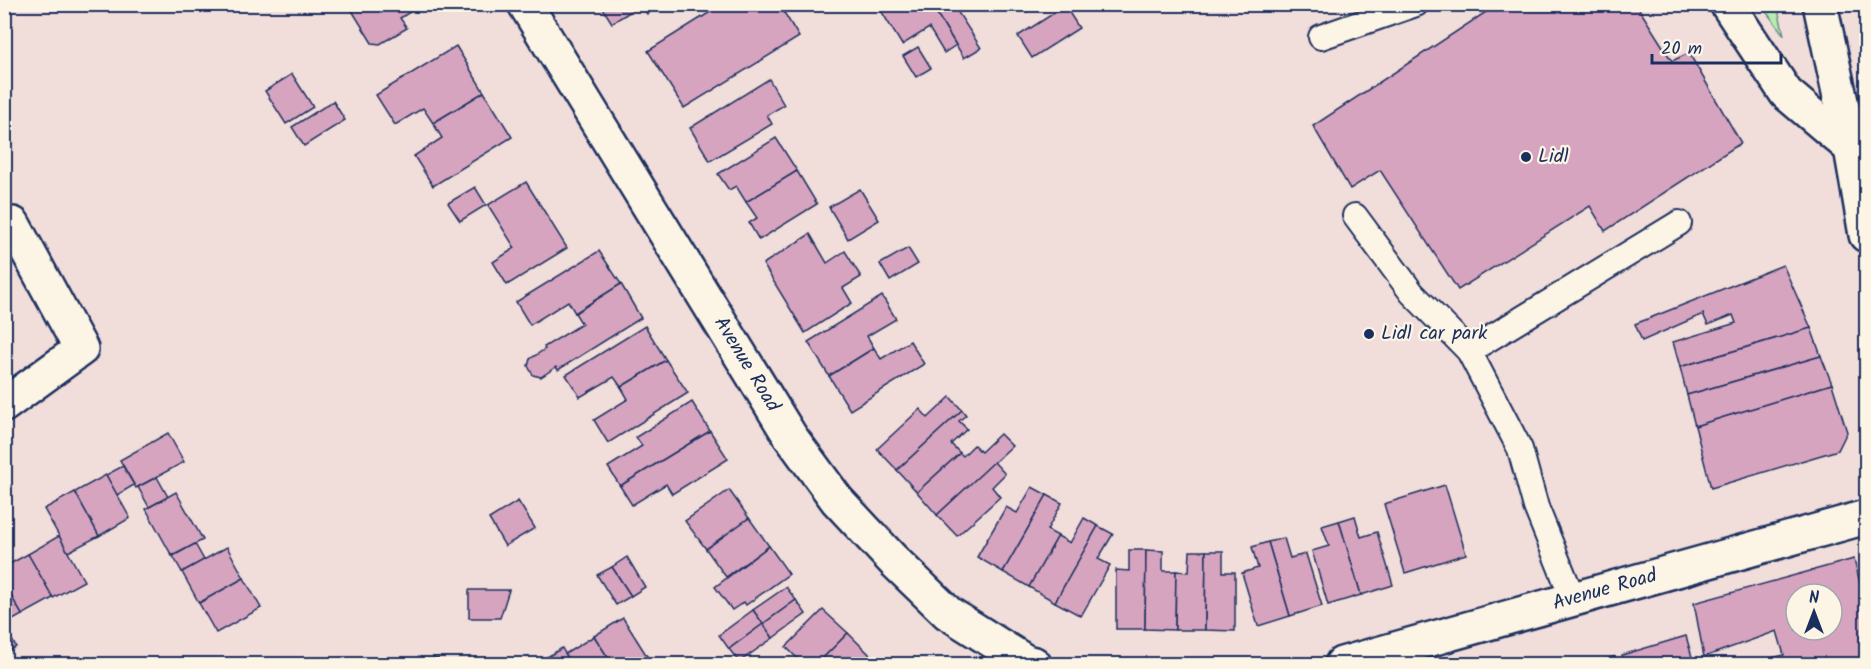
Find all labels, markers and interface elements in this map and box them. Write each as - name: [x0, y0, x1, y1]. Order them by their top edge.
- scale bar: [1652, 27, 1781, 65]
- text: 20 m: [1661, 35, 1702, 64]
- place label: Lidl: [1538, 141, 1569, 173]
- marker: Lidl: [1519, 150, 1533, 164]
- street label: Avenue Road: [705, 311, 788, 419]
- place label: Lidl car park: [1381, 318, 1488, 350]
- marker: Lidl car park: [1362, 327, 1376, 341]
- street label: Avenue Road: [1549, 560, 1662, 620]
- north arrow: [1784, 582, 1844, 642]
- text: N: [1809, 586, 1819, 611]

